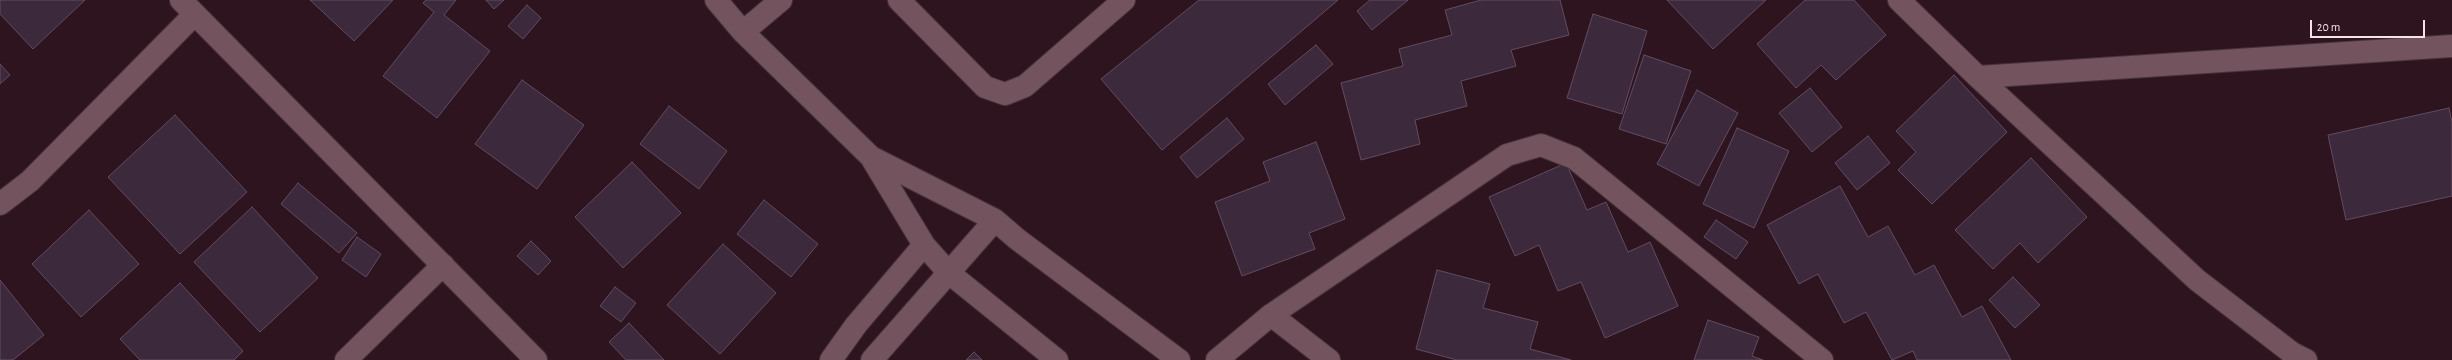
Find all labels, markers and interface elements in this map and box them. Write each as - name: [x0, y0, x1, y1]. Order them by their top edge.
- scale bar: [2312, 12, 2427, 38]
- text: 20 m: [2317, 21, 2340, 33]

